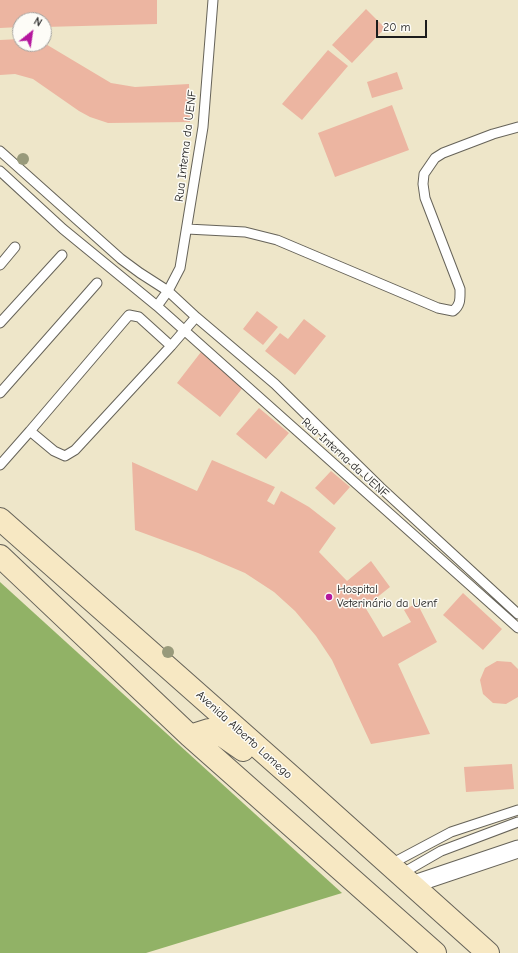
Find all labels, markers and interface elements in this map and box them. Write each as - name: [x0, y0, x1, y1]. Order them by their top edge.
- north arrow: [12, 12, 52, 52]
- scale bar: [378, 12, 429, 38]
- text: N: [31, 15, 44, 29]
- text: 20 m: [383, 20, 411, 34]
- street label: Rua Interna da UENF: [172, 89, 200, 203]
- street label: Rua Interna da UENF: [298, 415, 392, 501]
- place label: Hospital Veterinário da Uenf: [337, 583, 437, 611]
- marker: Hospital Veterinário da Uenf: [324, 592, 334, 602]
- street label: Avenida Alberto Lamego: [193, 688, 295, 782]

